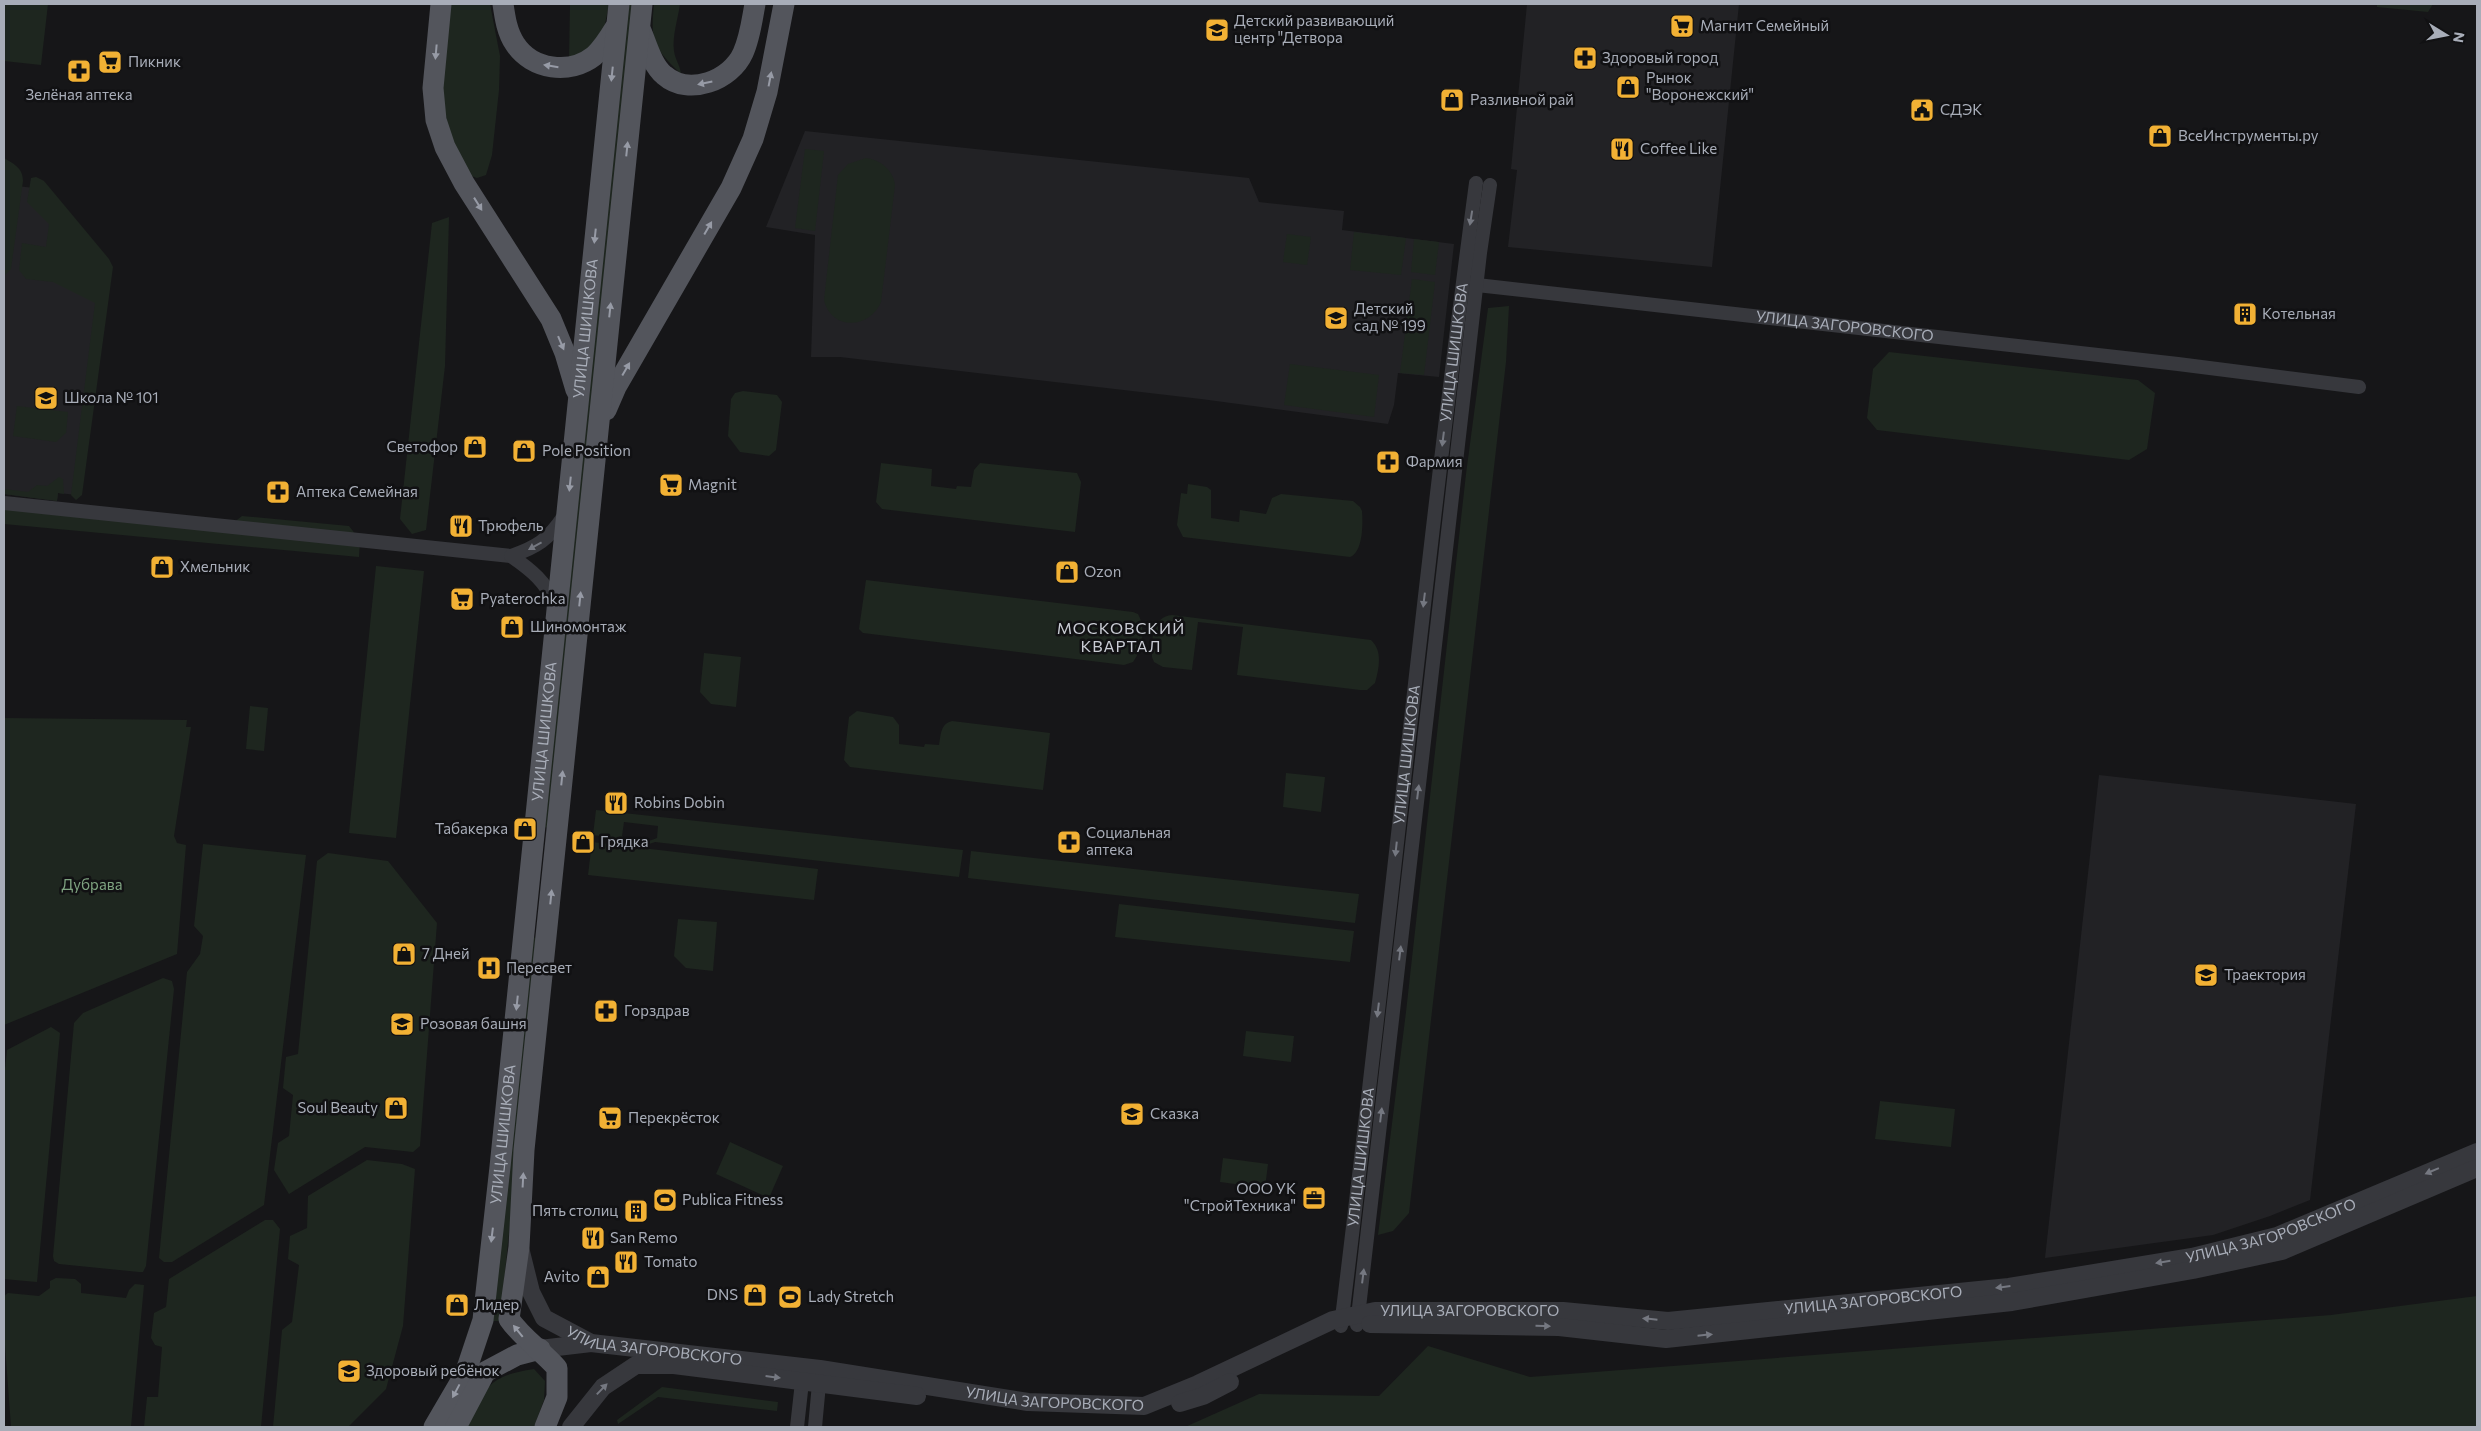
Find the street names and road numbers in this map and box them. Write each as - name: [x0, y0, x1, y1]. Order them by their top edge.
- street label: УЛИЦА ШИШКОВА: [569, 258, 601, 399]
- street label: УЛИЦА ШИШКОВА: [1436, 282, 1471, 423]
- street label: УЛИЦА ЗАГОРОВСКОГО: [1755, 306, 1935, 344]
- street label: УЛИЦА ШИШКОВА: [527, 661, 560, 802]
- street label: УЛИЦА ШИШКОВА: [1389, 684, 1423, 826]
- street label: УЛИЦА ШИШКОВА: [486, 1063, 518, 1205]
- street label: УЛИЦА ШИШКОВА: [1343, 1086, 1377, 1228]
- street label: УЛИЦА ЗАГОРОВСКОГО: [2184, 1194, 2358, 1266]
- street label: УЛИЦА ЗАГОРОВСКОГО: [1783, 1282, 1963, 1317]
- street label: УЛИЦА ЗАГОРОВСКОГО: [1380, 1301, 1559, 1319]
- street label: УЛИЦА ЗАГОРОВСКОГО: [563, 1321, 743, 1368]
- street label: УЛИЦА ЗАГОРОВСКОГО: [964, 1382, 1144, 1414]

